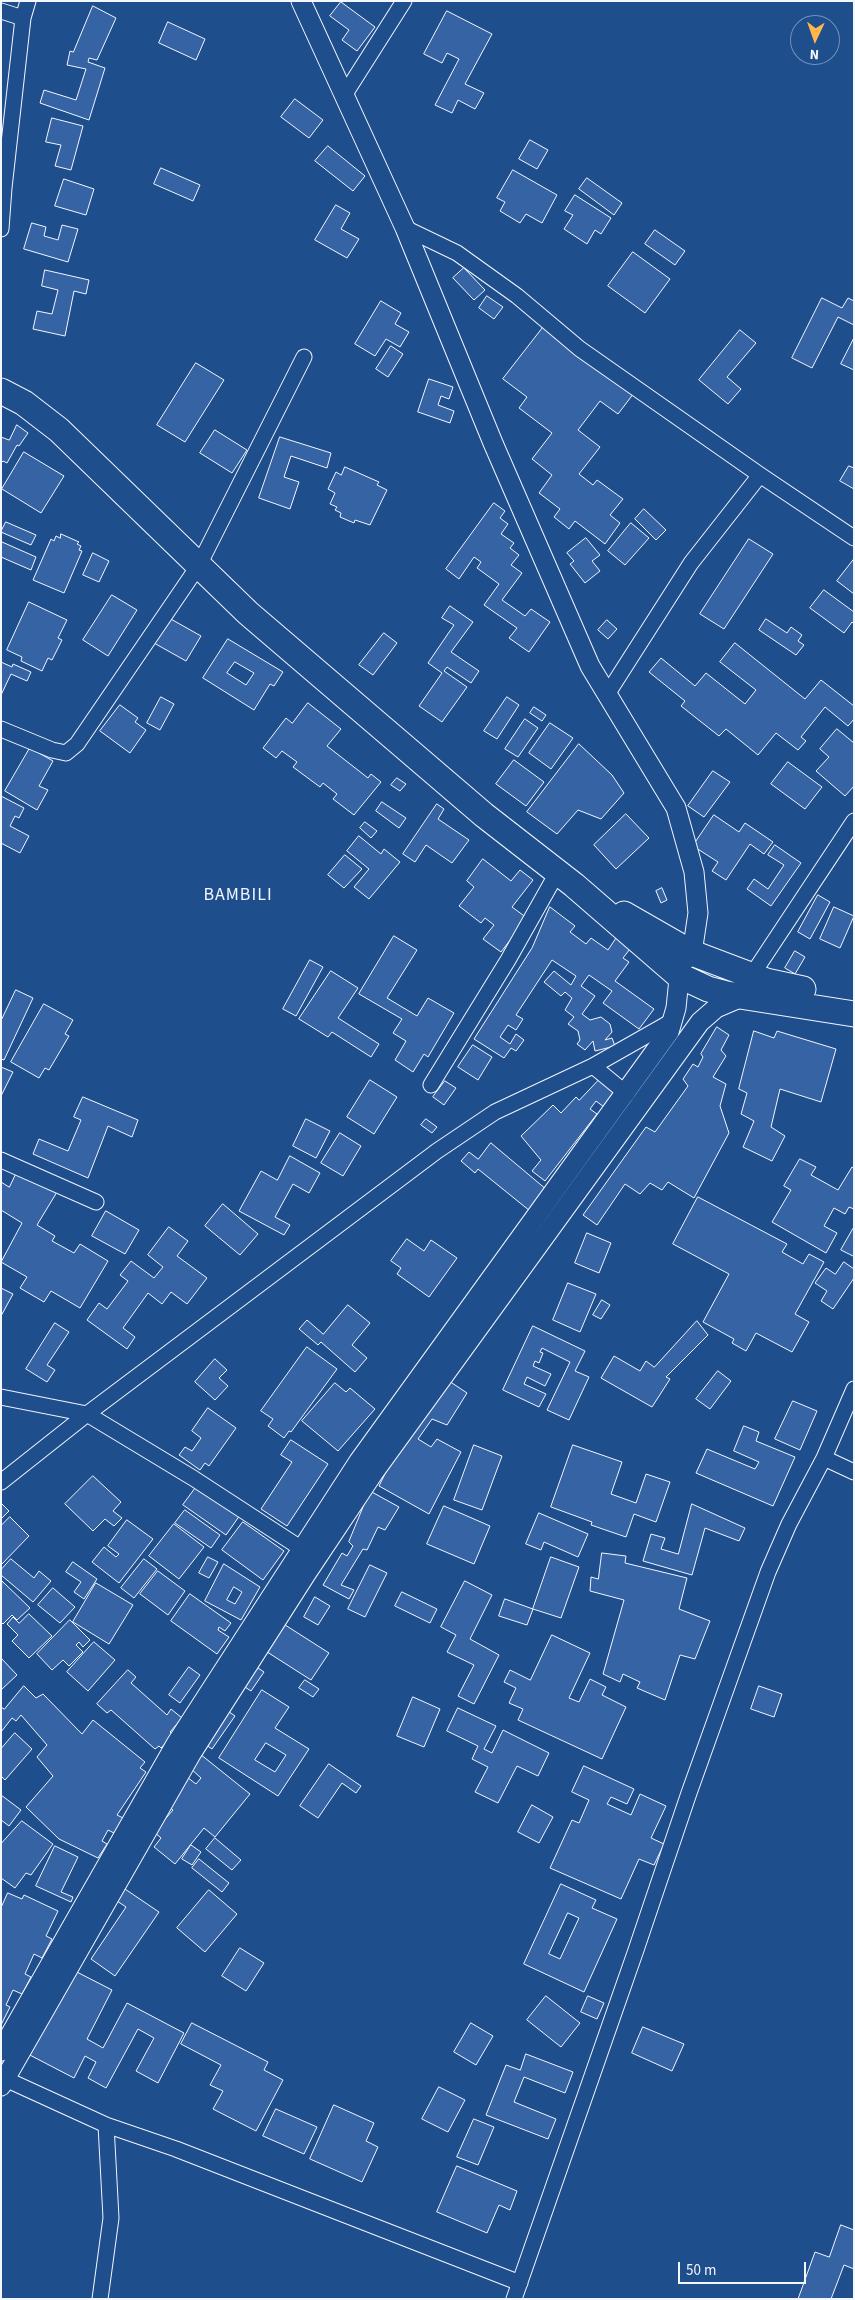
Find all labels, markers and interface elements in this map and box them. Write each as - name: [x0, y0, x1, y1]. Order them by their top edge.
- north arrow: [790, 15, 840, 65]
- text: N: [809, 44, 819, 64]
- district label: BAMBILI: [203, 885, 273, 907]
- scale bar: [680, 2252, 808, 2284]
- text: 50 m: [686, 2260, 716, 2281]

